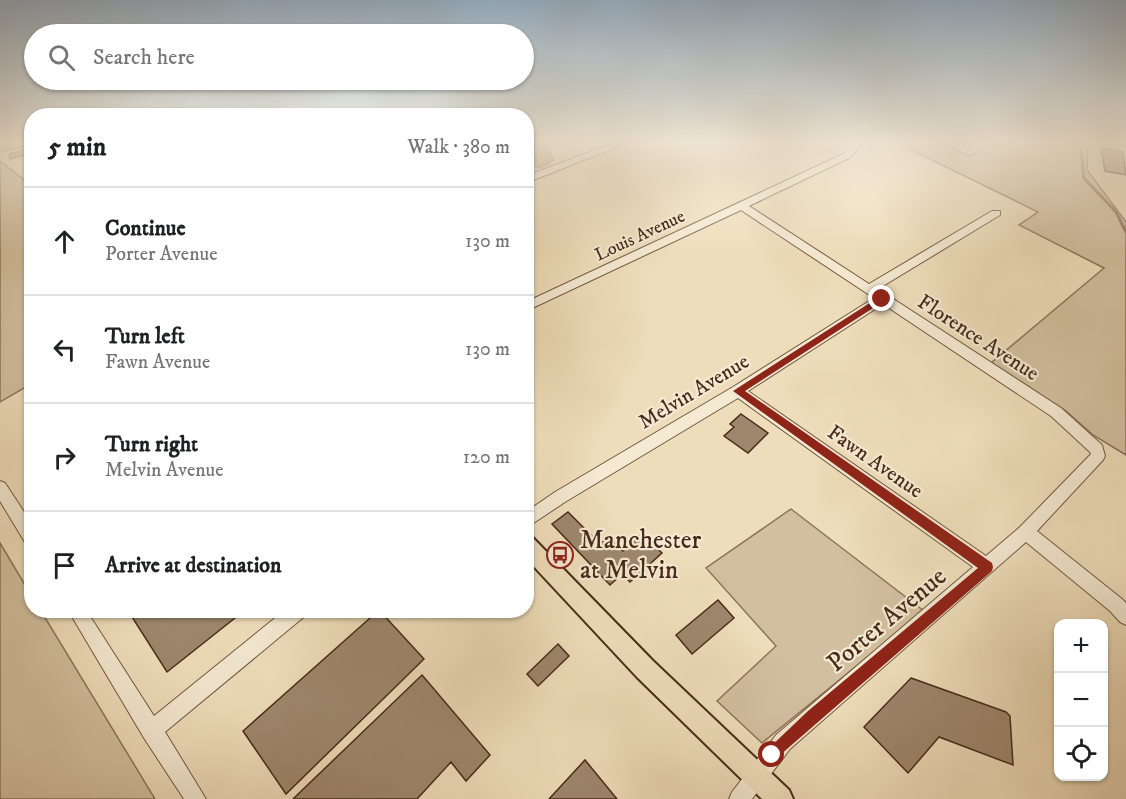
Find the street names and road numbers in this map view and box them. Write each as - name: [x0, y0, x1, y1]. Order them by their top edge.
- street label: Louis Avenue: [591, 206, 689, 266]
- street label: Florence Avenue: [912, 289, 1044, 387]
- street label: Melvin Avenue: [634, 349, 754, 435]
- street label: Fawn Avenue: [822, 420, 928, 505]
- street label: Porter Avenue: [820, 560, 954, 680]

